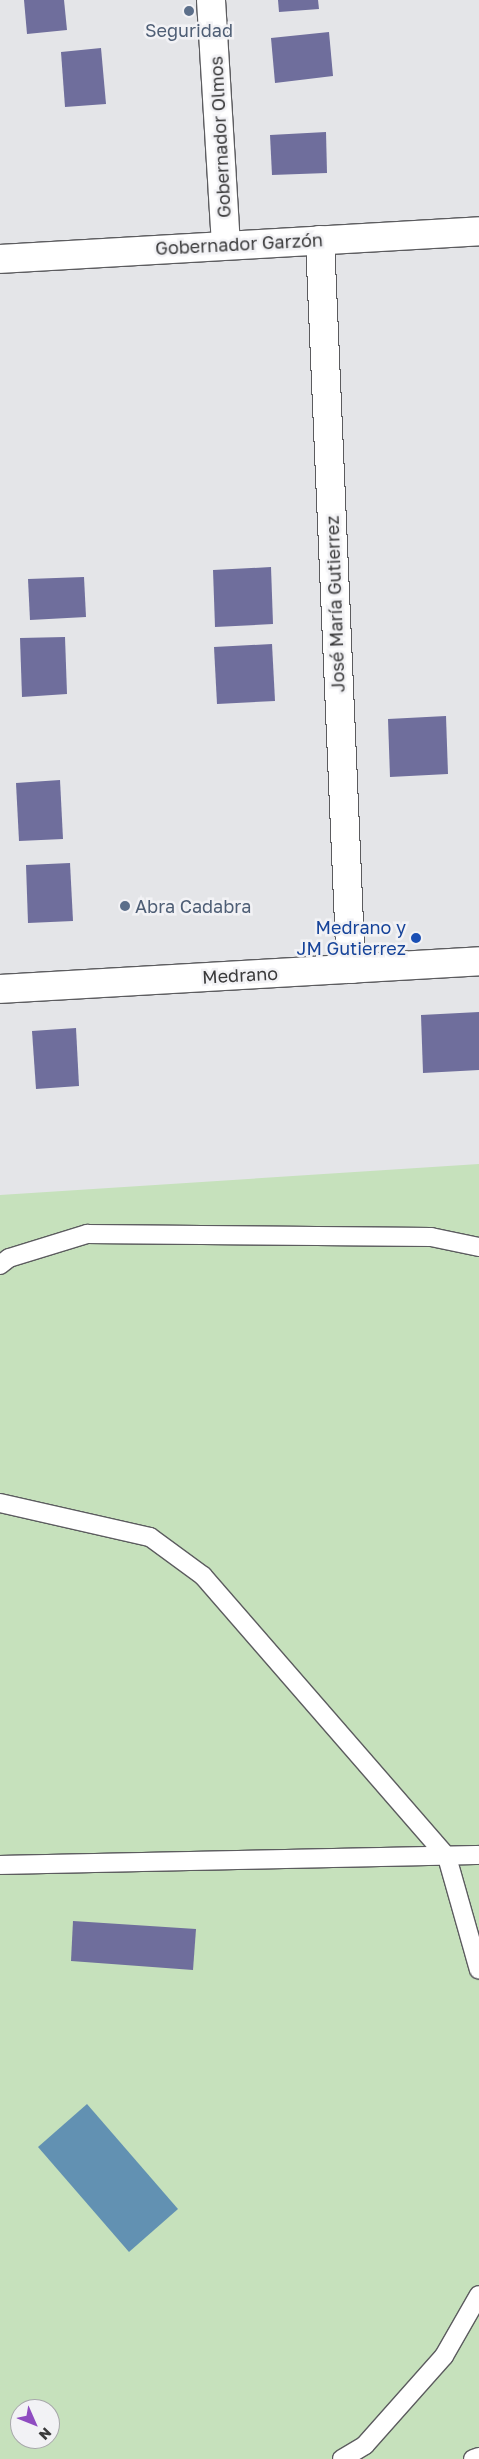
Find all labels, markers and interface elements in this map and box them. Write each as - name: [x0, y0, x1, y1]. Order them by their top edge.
- marker: Seguridad: [183, 5, 195, 17]
- place label: Seguridad: [145, 19, 233, 41]
- street label: Gobernador Olmos: [205, 56, 235, 218]
- street label: Gobernador Garzón: [155, 229, 323, 259]
- street label: José María Gutierrez: [321, 515, 349, 693]
- place label: Abra Cadabra: [135, 895, 251, 917]
- marker: Abra Cadabra: [119, 900, 131, 912]
- place label: Medrano y JM Gutierrez: [297, 917, 406, 960]
- marker: Medrano y JM Gutierrez: [410, 932, 422, 944]
- street label: Medrano: [202, 962, 278, 988]
- north arrow: [10, 2399, 60, 2449]
- text: N: [36, 2424, 55, 2444]

